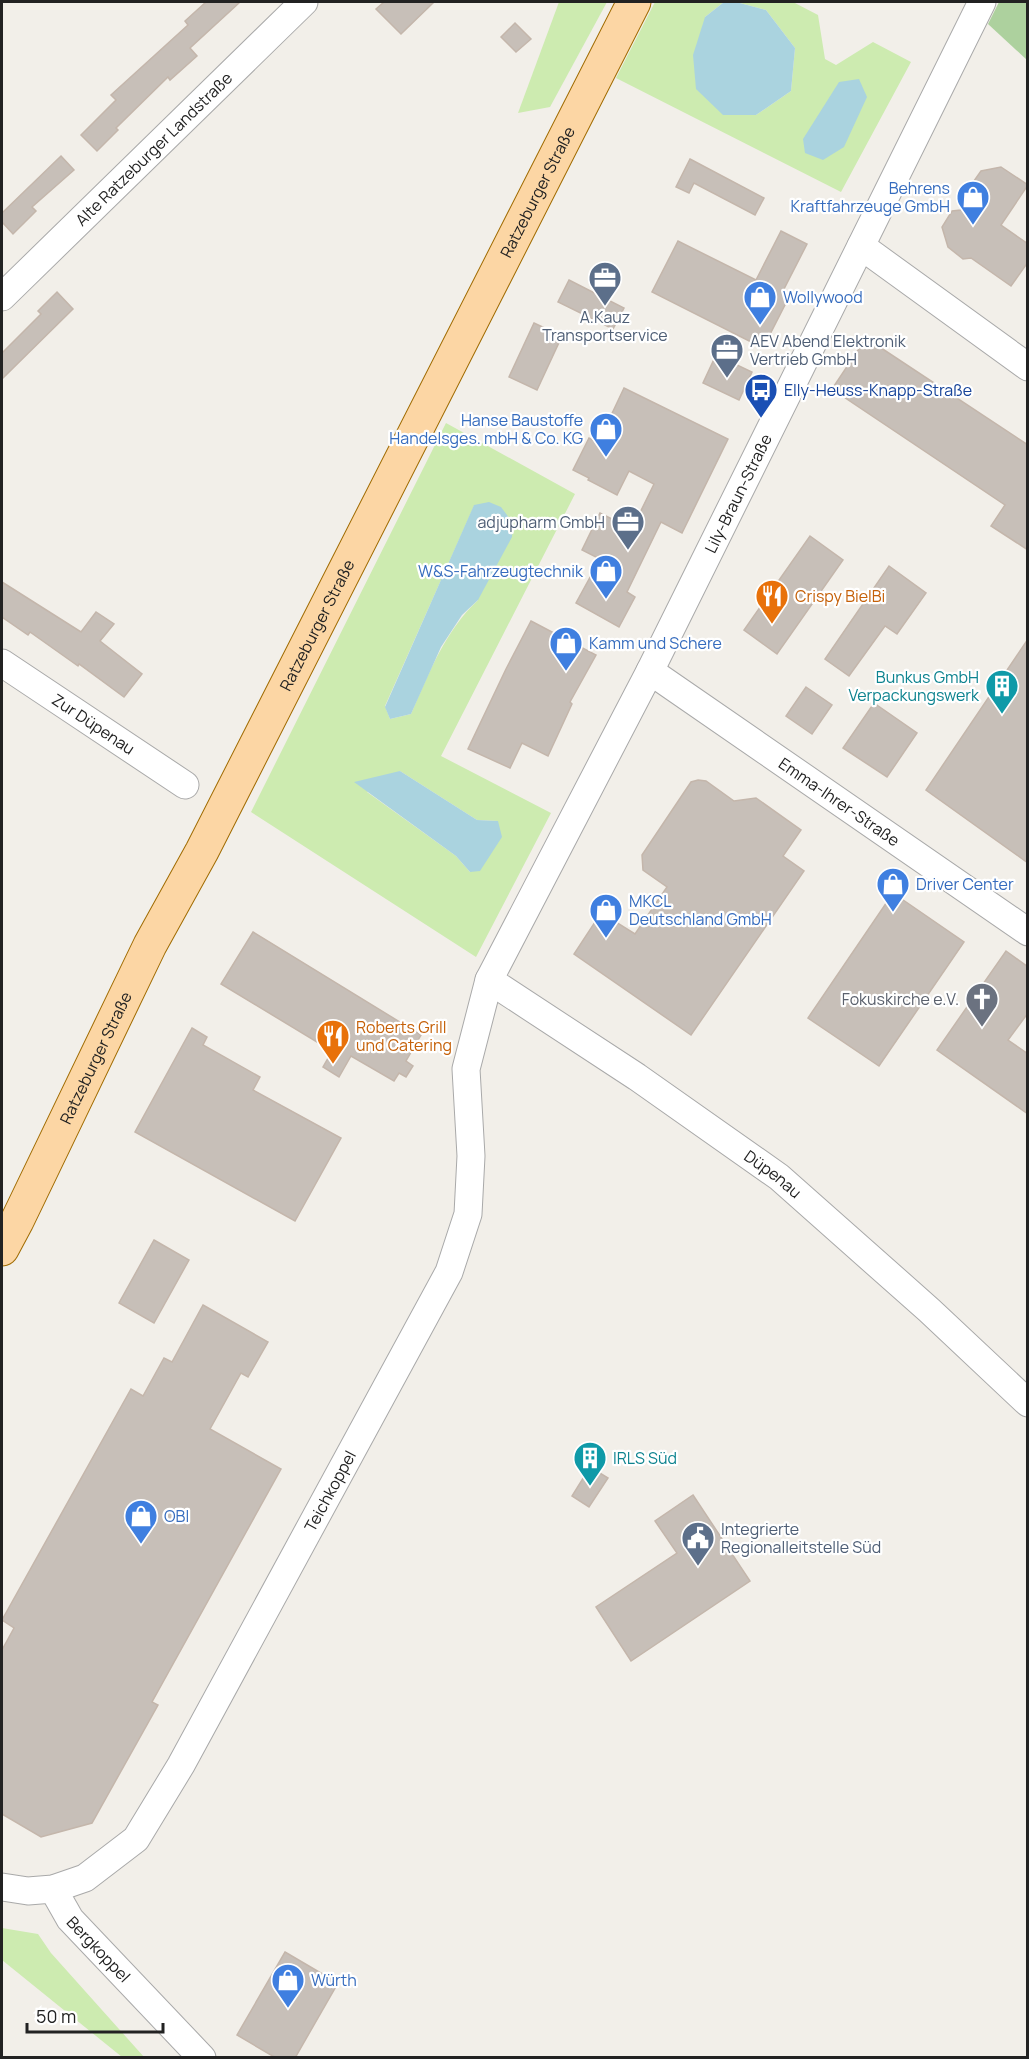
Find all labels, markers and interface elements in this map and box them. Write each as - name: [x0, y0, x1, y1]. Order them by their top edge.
- street label: Alte Ratzeburger Landstraße: [70, 67, 237, 231]
- street label: Ratzeburger Straße: [495, 123, 580, 261]
- place label: Behrens Kraftfahrzeuge GmbH: [791, 177, 950, 217]
- shop icon: Behrens Kraftfahrzeuge GmbH: [955, 179, 991, 226]
- office icon: A.Kauz Transportservice: [587, 260, 623, 307]
- shop icon: Wollywood: [742, 279, 778, 326]
- place label: Wollywood: [783, 286, 863, 308]
- place label: A.Kauz Transportservice: [542, 306, 668, 346]
- place label: AEV Abend Elektronik Vertrieb GmbH: [750, 330, 907, 370]
- office icon: AEV Abend Elektronik Vertrieb GmbH: [709, 332, 745, 379]
- bus stop icon: Elly-Heuss-Knapp-Straße: [743, 372, 779, 419]
- place label: Elly-Heuss-Knapp-Straße: [784, 379, 972, 401]
- place label: Hanse Baustoffe Handelsges. mbH & Co. KG: [389, 409, 583, 449]
- shop icon: Hanse Baustoffe Handelsges. mbH & Co. KG: [588, 411, 624, 458]
- street label: Lily-Braun-Straße: [699, 430, 777, 557]
- office icon: adjupharm GmbH: [610, 504, 646, 551]
- place label: adjupharm GmbH: [477, 511, 605, 533]
- shop icon: W&S-Fahrzeugtechnik: [588, 553, 624, 600]
- street label: Ratzeburger Straße: [274, 556, 359, 694]
- place label: W&S-Fahrzeugtechnik: [418, 560, 584, 582]
- restaurant icon: Crispy BielBi: [754, 578, 790, 625]
- place label: Crispy BielBi: [795, 585, 885, 607]
- shop icon: Kamm und Schere: [548, 625, 584, 672]
- place label: Kamm und Schere: [589, 632, 722, 654]
- place label: Bunkus GmbH Verpackungswerk: [848, 666, 980, 706]
- building icon: Bunkus GmbH Verpackungswerk: [984, 668, 1020, 715]
- street label: Zur Düpenau: [48, 688, 139, 760]
- street label: Emma-Ihrer-Straße: [774, 752, 904, 851]
- shop icon: Driver Center: [875, 866, 911, 913]
- place label: Driver Center: [916, 873, 1014, 895]
- place label: MKCL Deutschland GmbH: [629, 890, 772, 930]
- shop icon: MKCL Deutschland GmbH: [588, 892, 624, 939]
- church icon: Fokuskirche e.V.: [964, 981, 1000, 1028]
- street label: Ratzeburger Straße: [54, 988, 137, 1128]
- place label: Fokuskirche e.V.: [842, 988, 959, 1010]
- place label: Roberts Grill und Catering: [356, 1016, 452, 1056]
- restaurant icon: Roberts Grill und Catering: [315, 1018, 351, 1065]
- street label: Düpenau: [740, 1145, 806, 1203]
- building icon: IRLS Süd: [572, 1440, 608, 1487]
- street label: Teichkoppel: [299, 1447, 361, 1535]
- place label: IRLS Süd: [613, 1447, 677, 1469]
- shop icon: OBI: [123, 1498, 159, 1545]
- place label: OBI: [164, 1505, 189, 1527]
- place label: Integrierte Regionalleitstelle Süd: [721, 1518, 881, 1558]
- public building icon: Integrierte Regionalleitstelle Süd: [680, 1520, 716, 1567]
- street label: Bergkoppel: [62, 1911, 135, 1987]
- shop icon: Würth: [270, 1962, 306, 2009]
- place label: Würth: [311, 1969, 357, 1991]
- scale bar: [27, 1996, 164, 2034]
- text: 50 m: [36, 2004, 76, 2028]

